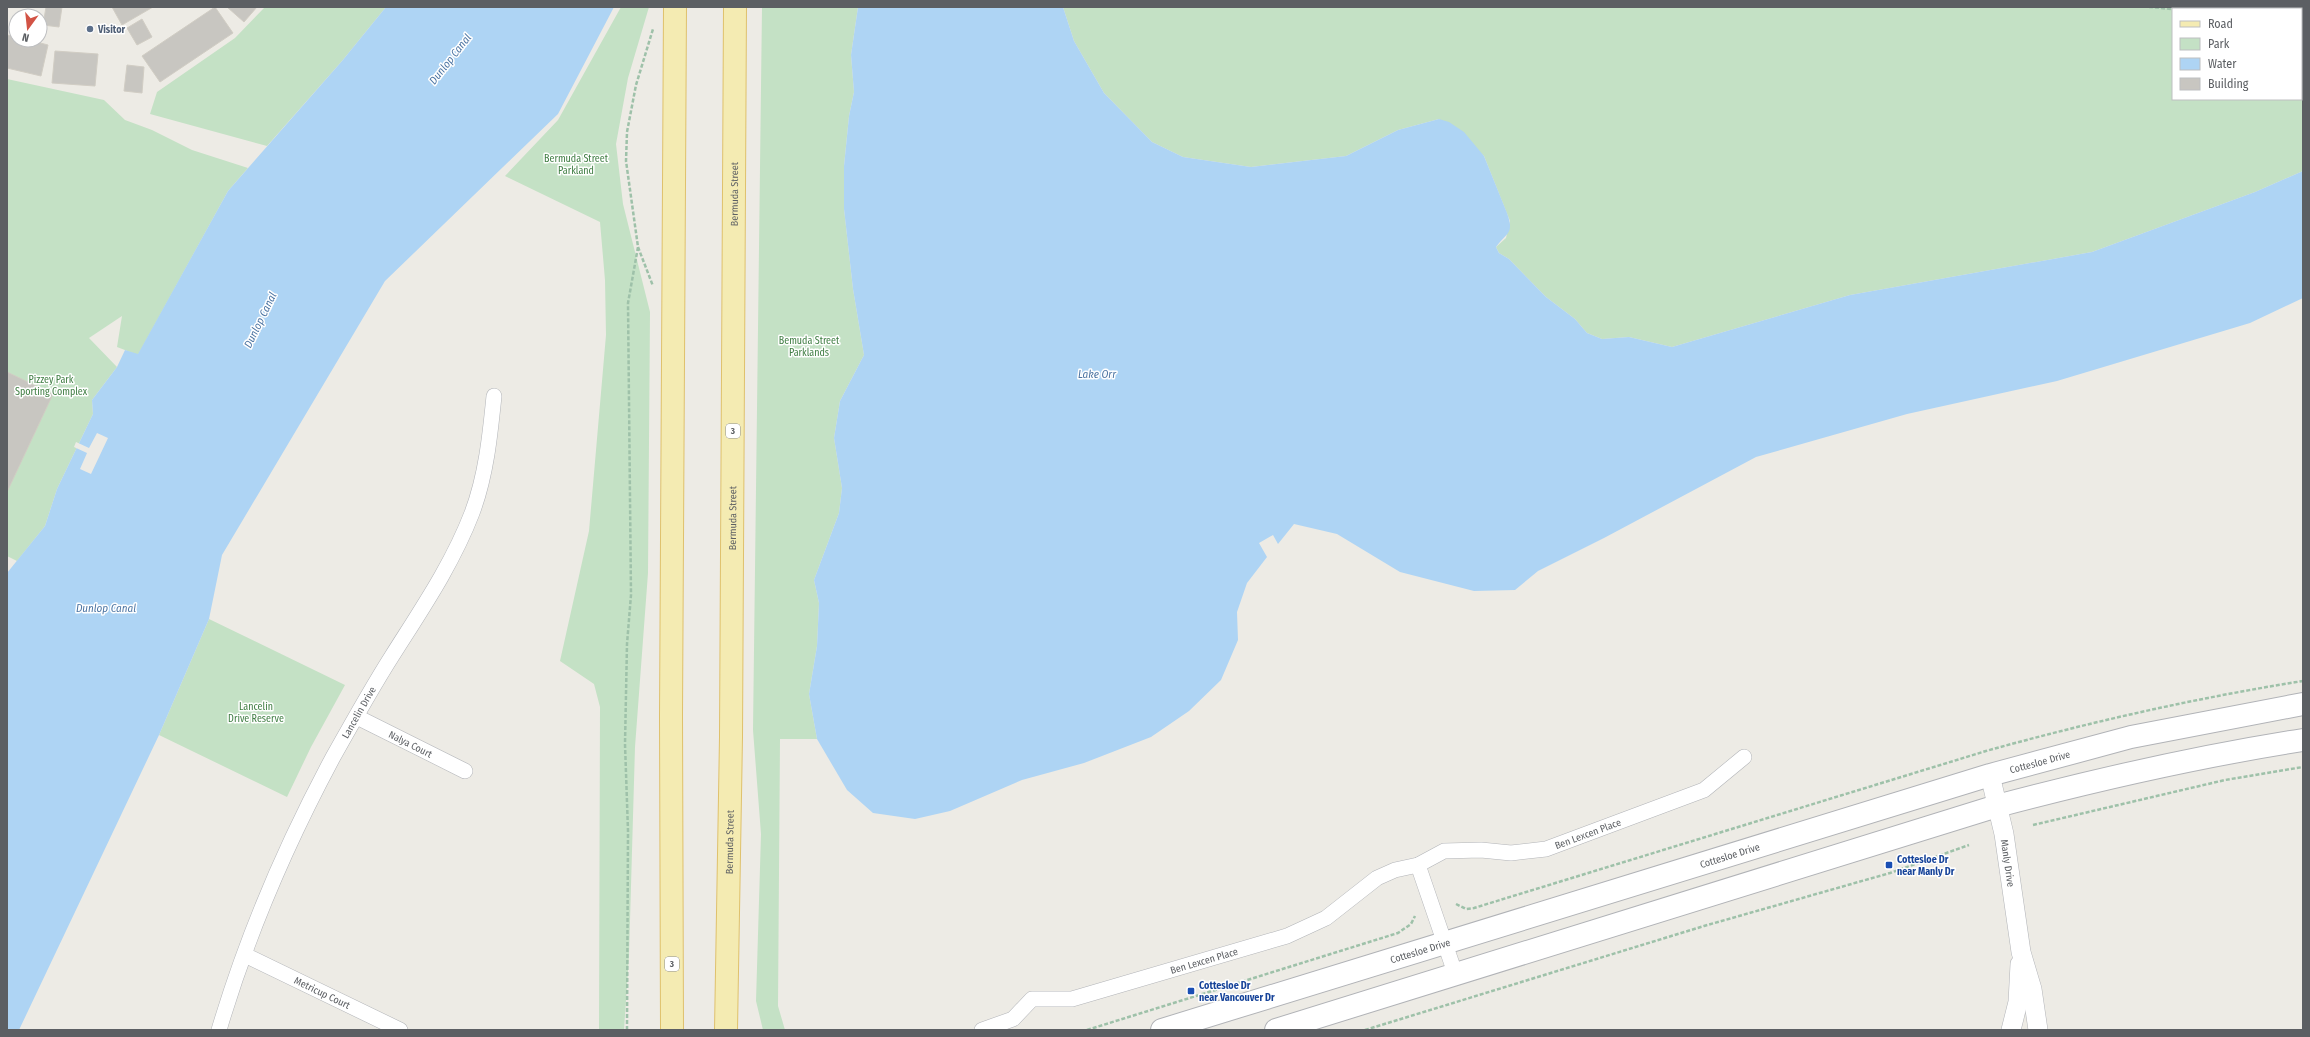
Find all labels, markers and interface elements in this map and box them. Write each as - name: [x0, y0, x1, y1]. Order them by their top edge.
- north arrow: [8, 8, 48, 48]
- legend: [2172, 8, 2302, 100]
- text: Road: [2208, 17, 2233, 31]
- marker: Visitor: [85, 24, 95, 34]
- place label: Visitor: [97, 24, 125, 36]
- text: N: [21, 30, 30, 44]
- water label: Dunlop Canal: [427, 32, 474, 87]
- text: Park: [2208, 37, 2230, 51]
- text: Water: [2208, 57, 2237, 71]
- text: Building: [2208, 77, 2249, 91]
- park label: Bermuda Street Parkland: [544, 153, 609, 177]
- street label: Bermuda Street: [729, 161, 741, 226]
- water label: Dunlop Canal: [241, 290, 280, 350]
- park label: Bemuda Street Parklands: [779, 335, 840, 359]
- water label: Lake Orr: [1078, 368, 1117, 381]
- park label: Pizzey Park Sporting Complex: [15, 374, 88, 398]
- road number: 3: [726, 424, 740, 438]
- street label: Bermuda Street: [727, 485, 739, 550]
- water label: Dunlop Canal: [76, 602, 136, 615]
- street label: Lancelin Drive: [340, 685, 379, 741]
- park label: Lancelin Drive Reserve: [228, 701, 284, 725]
- street label: Nalya Court: [386, 729, 435, 761]
- street label: Cottesloe Drive: [2009, 749, 2072, 776]
- street label: Bermuda Street: [724, 809, 737, 874]
- street label: Ben Lexcen Place: [1553, 816, 1623, 852]
- street label: Manly Drive: [1998, 839, 2017, 888]
- street label: Cottesloe Drive: [1699, 841, 1762, 871]
- place label: Cottesloe Dr near Manly Dr: [1897, 854, 1955, 878]
- marker: Cottesloe Dr near Manly Dr: [1884, 860, 1894, 870]
- street label: Cottesloe Drive: [1389, 937, 1452, 966]
- street label: Ben Lexcen Place: [1169, 946, 1239, 977]
- road number: 3: [665, 957, 679, 971]
- street label: Metricup Court: [292, 975, 353, 1012]
- place label: Cottesloe Dr near Vancouver Dr: [1199, 980, 1275, 1004]
- marker: Cottesloe Dr near Vancouver Dr: [1186, 986, 1196, 996]

